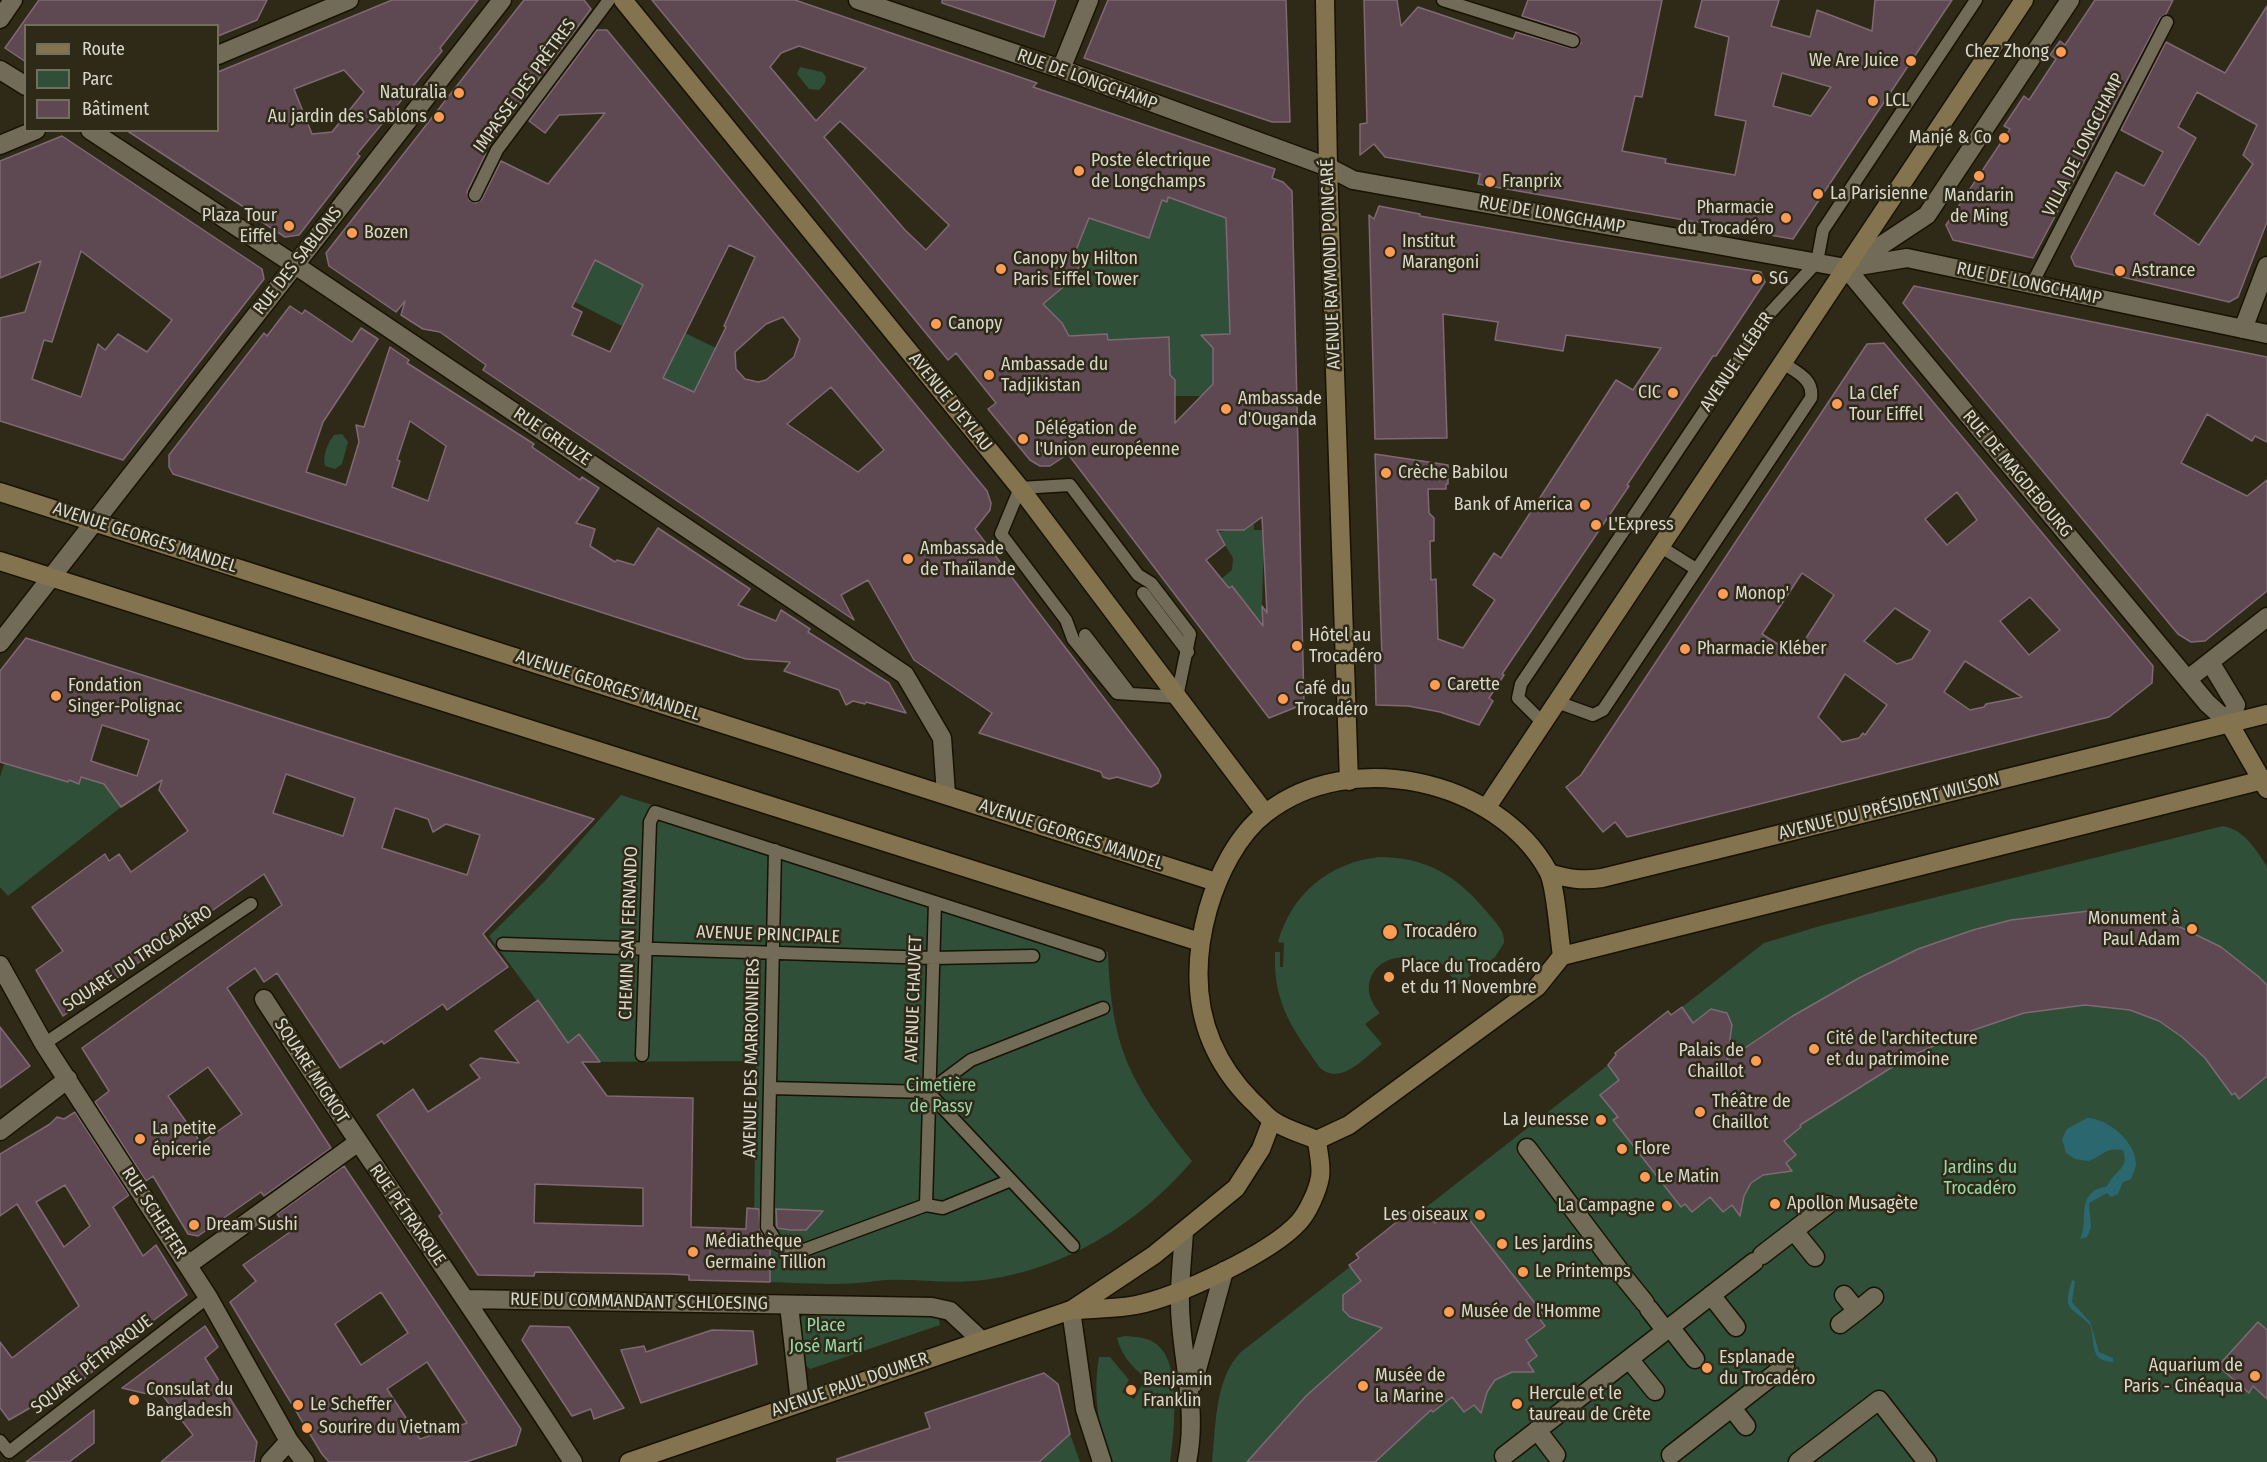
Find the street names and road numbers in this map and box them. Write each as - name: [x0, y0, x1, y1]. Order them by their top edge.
- street label: IMPASSE DES PRÊTRES: [469, 15, 581, 157]
- street label: RUE DE LONGCHAMP: [1014, 45, 1160, 115]
- street label: VILLA DE LONGCHAMP: [2038, 70, 2130, 220]
- street label: AVENUE RAYMOND POINCARÉ: [1317, 158, 1345, 370]
- street label: RUE DE LONGCHAMP: [1477, 192, 1627, 238]
- street label: RUE DES SABLONS: [249, 203, 347, 319]
- street label: RUE DE LONGCHAMP: [1955, 258, 2103, 310]
- street label: AVENUE KLÉBER: [1696, 308, 1778, 416]
- street label: AVENUE D'EYLAU: [904, 348, 996, 456]
- street label: RUE GREUZE: [509, 403, 595, 471]
- street label: RUE DE MAGDEBOURG: [1958, 406, 2076, 542]
- street label: AVENUE GEORGES MANDEL: [50, 498, 240, 578]
- street label: AVENUE GEORGES MANDEL: [513, 646, 703, 726]
- street label: AVENUE DU PRÉSIDENT WILSON: [1776, 769, 2002, 845]
- street label: AVENUE GEORGES MANDEL: [976, 795, 1166, 875]
- street label: CHEMIN SAN FERNANDO: [615, 846, 643, 1020]
- street label: SQUARE DU TROCADÉRO: [59, 901, 217, 1017]
- street label: AVENUE PRINCIPALE: [696, 922, 840, 948]
- street label: AVENUE CHAUVET: [901, 935, 927, 1063]
- street label: AVENUE DES MARRONNIERS: [739, 958, 765, 1158]
- street label: SQUARE MIGNOT: [269, 1015, 353, 1127]
- street label: RUE PÉTRARQUE: [364, 1160, 450, 1270]
- street label: RUE SCHEFFER: [117, 1163, 191, 1263]
- street label: RUE DU COMMANDANT SCHLOESING: [510, 1289, 768, 1315]
- street label: SQUARE PÉTRARQUE: [27, 1311, 157, 1419]
- street label: AVENUE PAUL DOUMER: [769, 1348, 931, 1422]

